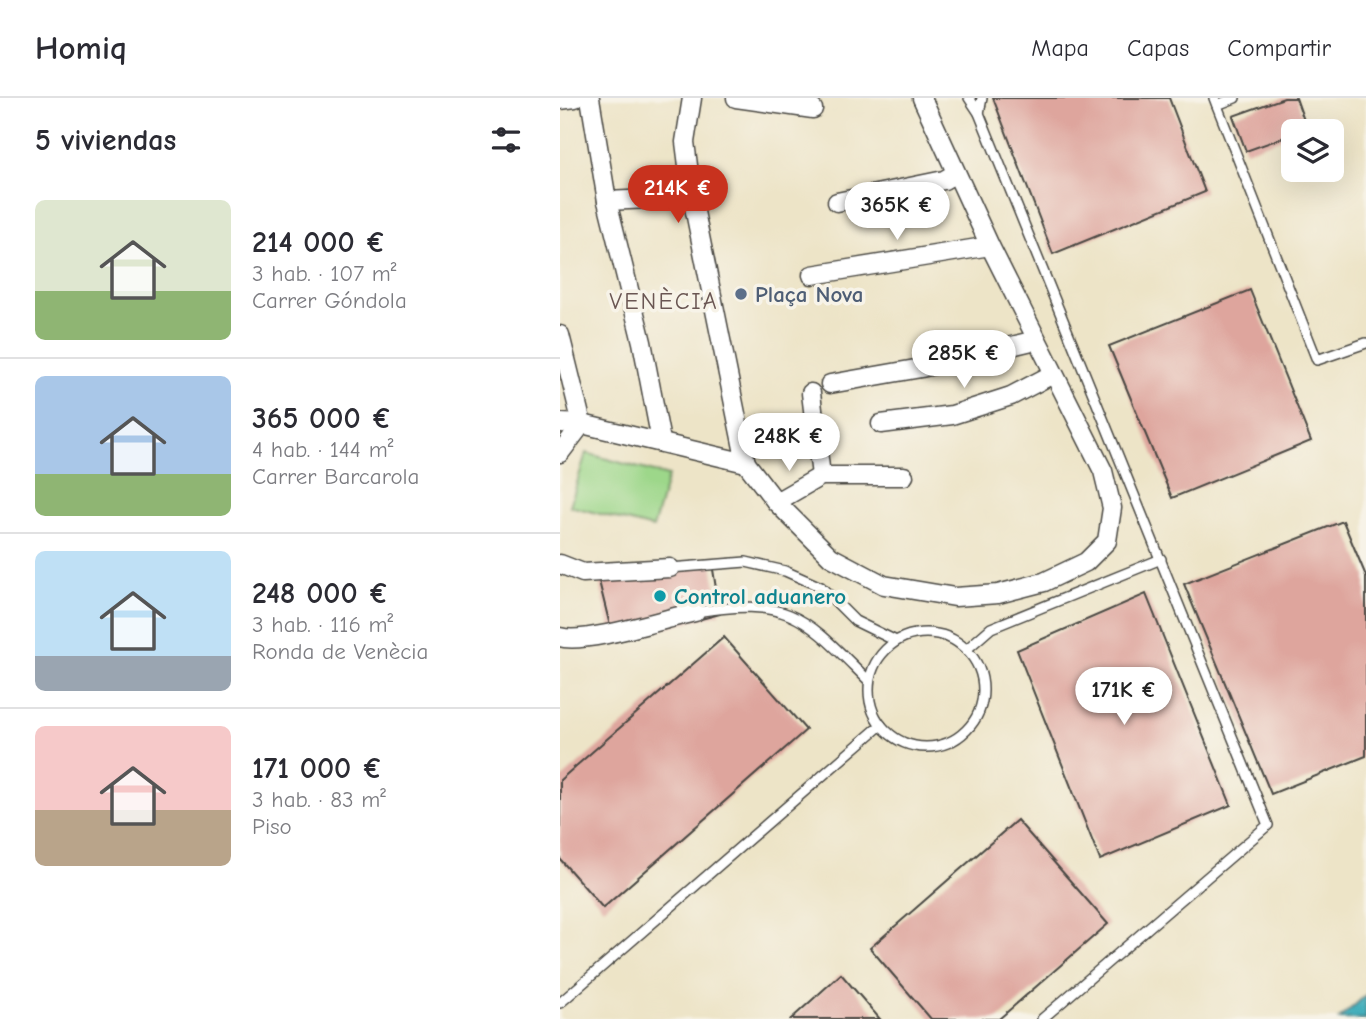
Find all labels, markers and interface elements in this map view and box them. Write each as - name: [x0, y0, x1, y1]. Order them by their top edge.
- text: Homiq: [35, 29, 127, 67]
- text: Mapa: [1031, 34, 1089, 62]
- text: Capas: [1127, 34, 1189, 62]
- text: Compartir: [1227, 34, 1331, 62]
- map controls: [1281, 119, 1344, 182]
- button: layers: [1281, 119, 1344, 182]
- icon: filters: [487, 121, 525, 159]
- text: 5 viviendas: [35, 123, 176, 158]
- pin: 214K €: [621, 166, 735, 225]
- text: 214K €: [644, 174, 712, 201]
- pin: 365K €: [840, 183, 954, 242]
- text: 365K €: [861, 191, 933, 218]
- text: 214 000 €: [252, 225, 386, 260]
- icon: home: [91, 228, 175, 312]
- text: 3 hab. · 107 m²: [252, 260, 397, 287]
- place label: Plaça Nova: [755, 281, 863, 308]
- marker: Plaça Nova: [733, 286, 749, 302]
- text: Carrer Góndola: [252, 287, 407, 314]
- district label: VENÈCIA: [609, 287, 719, 315]
- pin: 285K €: [907, 330, 1021, 390]
- text: 285K €: [928, 339, 1000, 366]
- text: 365 000 €: [252, 401, 392, 436]
- icon: home: [91, 404, 175, 488]
- pin: 248K €: [732, 414, 846, 473]
- text: 248K €: [754, 422, 824, 449]
- text: 4 hab. · 144 m²: [252, 436, 393, 463]
- text: Carrer Barcarola: [252, 463, 420, 490]
- text: 248 000 €: [252, 576, 389, 611]
- icon: home: [91, 579, 175, 663]
- place label: Control aduanero: [674, 583, 846, 610]
- marker: Control aduanero: [652, 588, 668, 604]
- text: 3 hab. · 116 m²: [252, 611, 393, 638]
- text: Ronda de Venècia: [252, 638, 428, 665]
- pin: 171K €: [1067, 668, 1181, 727]
- text: 171K €: [1091, 676, 1157, 703]
- text: 171 000 €: [252, 751, 383, 786]
- icon: home: [91, 754, 175, 838]
- text: 3 hab. · 83 m²: [252, 786, 386, 813]
- text: Piso: [252, 813, 292, 840]

